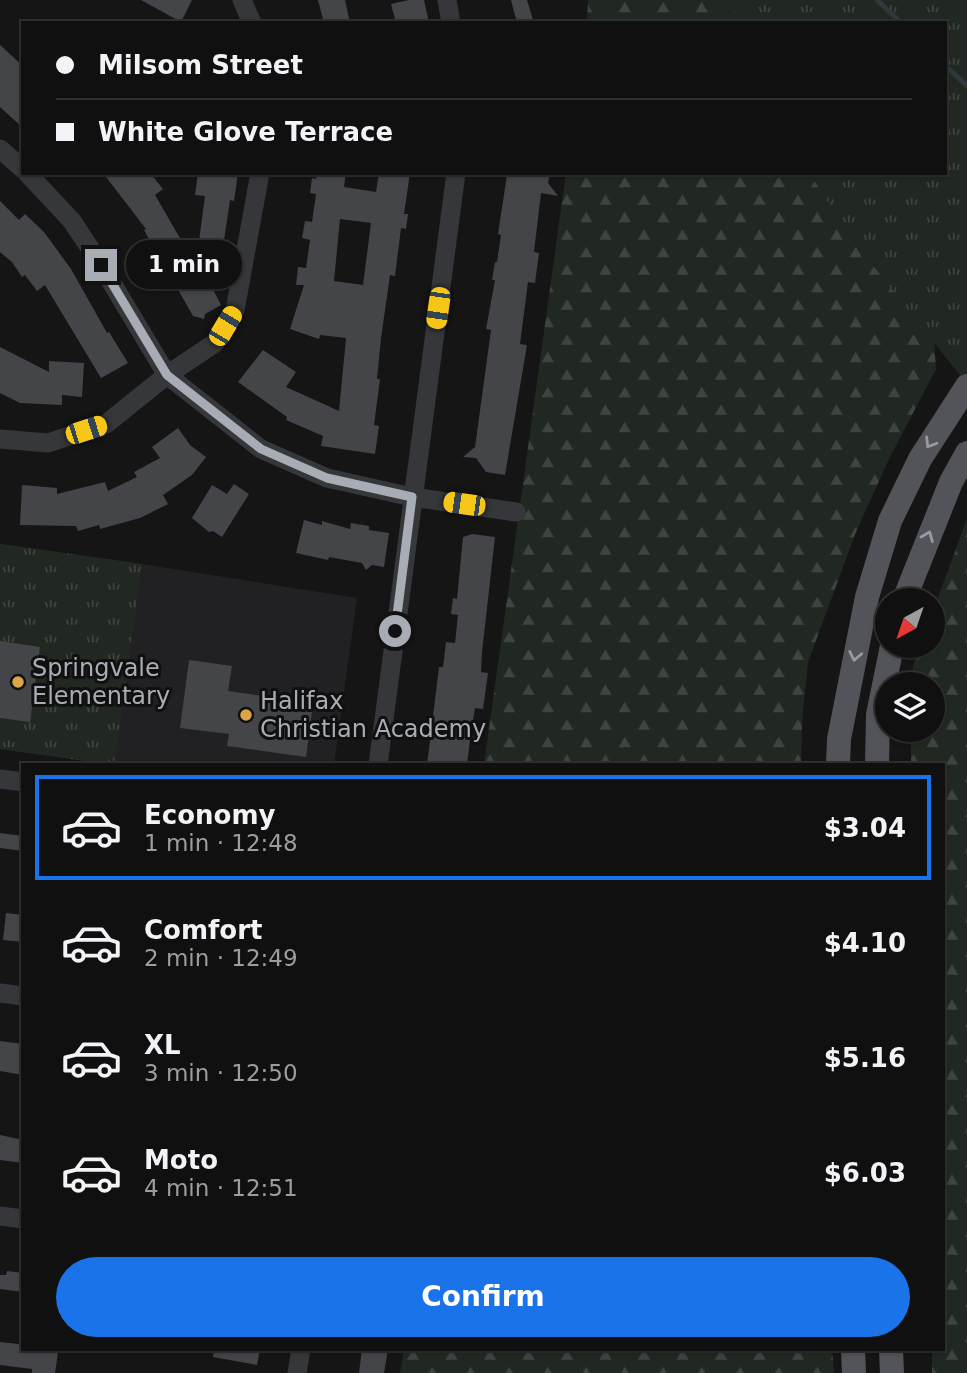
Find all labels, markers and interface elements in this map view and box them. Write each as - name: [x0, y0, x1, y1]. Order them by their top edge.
- text: Milsom Street: [98, 50, 303, 80]
- text: White Glove Terrace: [98, 117, 393, 147]
- callout: 1 min: [126, 240, 241, 290]
- route end: [85, 249, 117, 281]
- text: 1 min: [148, 251, 220, 277]
- car: [425, 286, 452, 330]
- car: [206, 303, 245, 349]
- car: [63, 414, 110, 446]
- one-way arrow: [926, 436, 939, 449]
- car: [442, 491, 487, 517]
- one-way arrow: [920, 531, 934, 543]
- north arrow: [875, 588, 945, 658]
- map controls: [875, 588, 945, 742]
- route start: [379, 615, 411, 647]
- one-way arrow: [848, 650, 863, 662]
- place label: Springvale Elementary: [32, 654, 170, 710]
- button: layers: [875, 672, 945, 742]
- marker: Springvale Elementary: [10, 674, 26, 690]
- place label: Halifax Christian Academy: [260, 687, 486, 743]
- marker: Halifax Christian Academy: [238, 707, 254, 723]
- icon: car: [60, 796, 123, 859]
- text: Economy: [144, 800, 275, 830]
- text: $3.04: [824, 813, 906, 843]
- text: 1 min · 12:48: [144, 830, 298, 856]
- icon: car: [60, 911, 123, 974]
- text: Comfort: [144, 915, 262, 945]
- text: $4.10: [824, 928, 906, 958]
- text: 2 min · 12:49: [144, 945, 298, 971]
- icon: car: [60, 1026, 123, 1089]
- text: XL: [144, 1030, 181, 1060]
- text: $5.16: [824, 1043, 906, 1073]
- text: 3 min · 12:50: [144, 1060, 298, 1086]
- icon: car: [60, 1141, 123, 1204]
- text: Moto: [144, 1145, 218, 1175]
- text: $6.03: [824, 1158, 906, 1188]
- text: 4 min · 12:51: [144, 1175, 298, 1201]
- button: Confirm: [56, 1257, 910, 1337]

